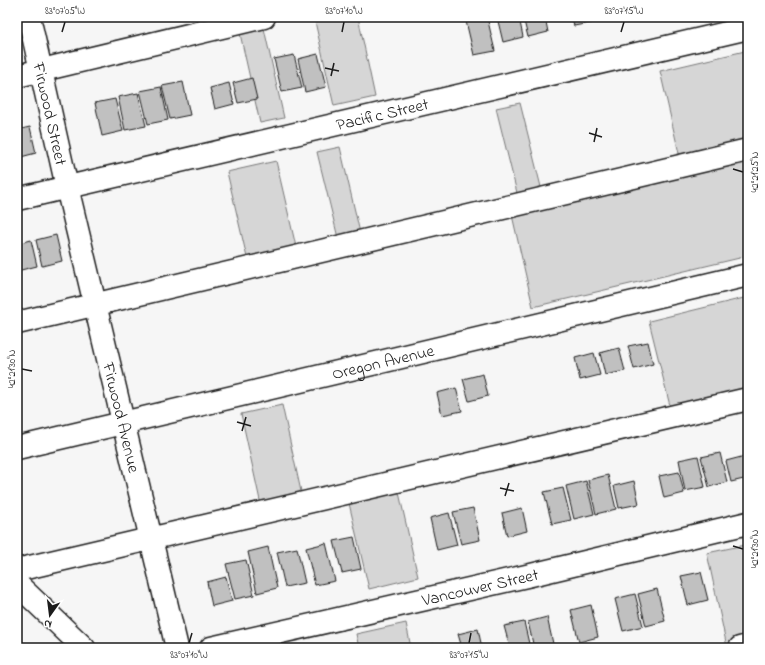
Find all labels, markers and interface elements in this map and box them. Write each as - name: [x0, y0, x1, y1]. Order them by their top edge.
- text: 83°07'05"W: [45, 4, 85, 19]
- text: 83°07'10"W: [325, 4, 363, 19]
- text: 83°07'15"W: [604, 4, 644, 19]
- street label: Firwood Street: [25, 59, 73, 168]
- street label: Pacific Street: [334, 92, 432, 138]
- text: 42°21'25"N: [748, 151, 763, 192]
- street label: Oregon Avenue: [330, 339, 437, 387]
- text: 42°21'30"N: [5, 349, 20, 388]
- street label: Firwood Avenue: [95, 359, 146, 476]
- text: 42°21'30"N: [748, 529, 763, 568]
- street label: Vancouver Street: [419, 563, 542, 614]
- north arrow: [30, 595, 70, 635]
- text: N: [42, 615, 53, 632]
- text: 83°07'10"W: [170, 648, 208, 663]
- text: 83°07'15"W: [449, 648, 489, 663]

